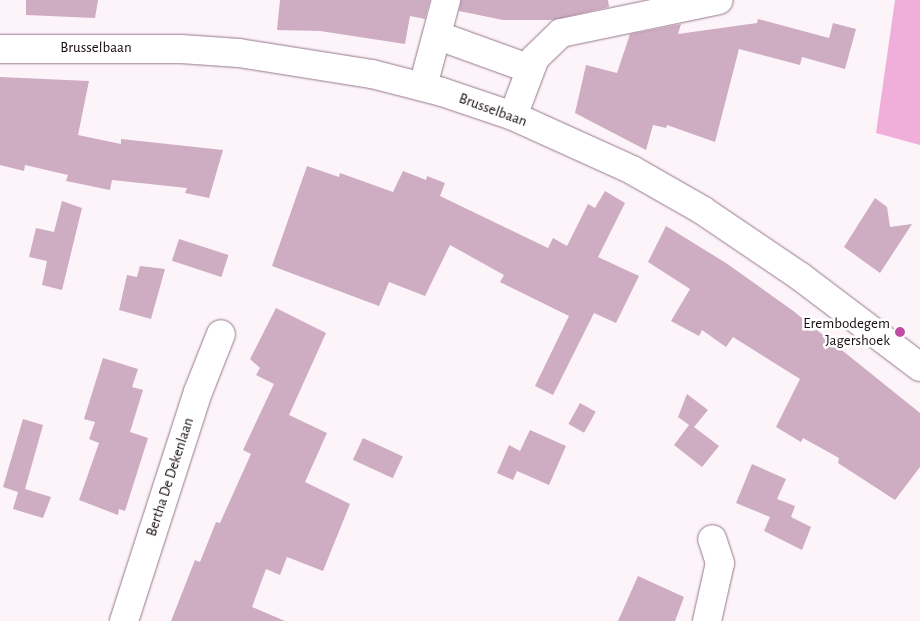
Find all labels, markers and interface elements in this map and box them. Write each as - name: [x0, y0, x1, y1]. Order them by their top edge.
- street label: Brusselbaan: [60, 39, 132, 57]
- street label: Brusselbaan: [456, 89, 530, 131]
- place label: Erembodegem Jagershoek: [803, 314, 890, 349]
- marker: Erembodegem Jagershoek: [894, 326, 906, 338]
- street label: Bertha De Dekenlaan: [142, 415, 198, 539]

